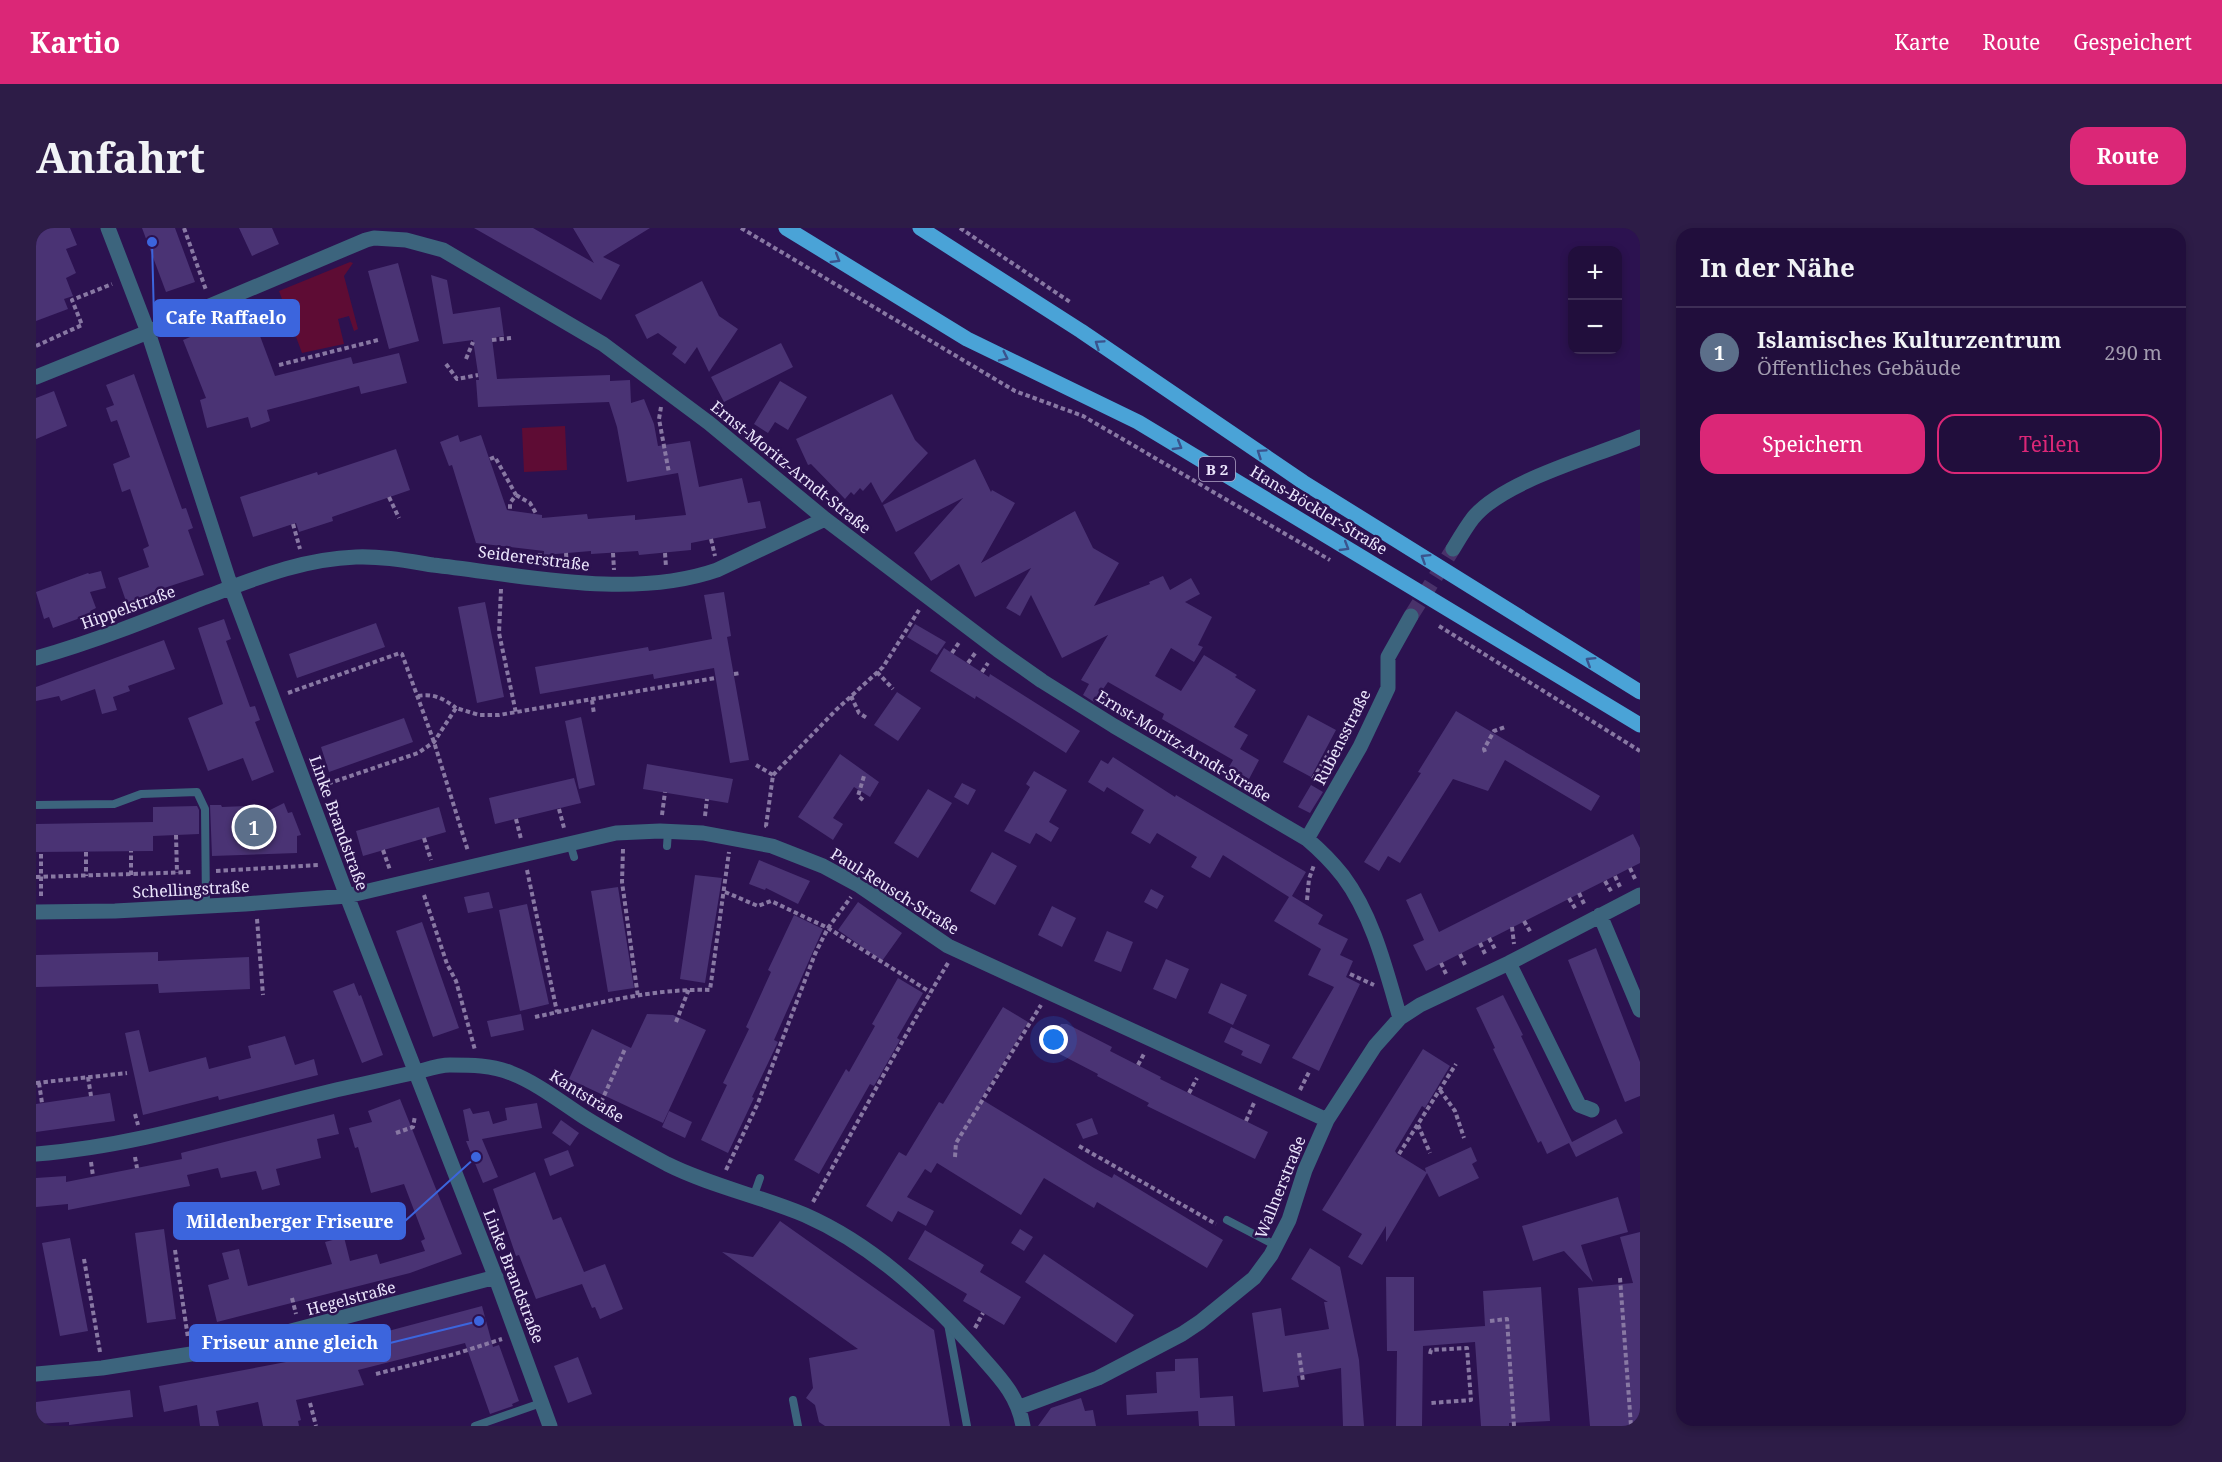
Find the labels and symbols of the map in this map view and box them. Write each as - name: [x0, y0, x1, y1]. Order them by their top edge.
- one-way arrow: [830, 251, 840, 263]
- callout: Cafe Raffaelo: [154, 300, 299, 336]
- text: Cafe Raffaelo: [166, 305, 286, 329]
- one-way arrow: [1095, 340, 1106, 351]
- one-way arrow: [998, 349, 1009, 361]
- street label: Ernst-Moritz-Arndt-Straße: [706, 395, 876, 539]
- one-way arrow: [1172, 438, 1182, 450]
- one-way arrow: [1256, 449, 1267, 460]
- road number: B 2: [1199, 457, 1235, 481]
- street label: Hans-Böckler-Straße: [1246, 460, 1392, 560]
- one-way arrow: [1339, 539, 1349, 551]
- street label: Seidererstraße: [477, 540, 591, 576]
- one-way arrow: [1421, 554, 1432, 565]
- street label: Hippelstraße: [78, 580, 178, 634]
- one-way arrow: [1586, 658, 1597, 669]
- street label: Ernst-Moritz-Arndt-Straße: [1092, 685, 1276, 807]
- street label: Rubensstraße: [1308, 685, 1376, 789]
- street label: Linke Brandstraße: [304, 753, 374, 893]
- pin: 1: [234, 804, 274, 850]
- street label: Paul-Reusch-Straße: [827, 843, 963, 939]
- street label: Schellingstraße: [132, 875, 250, 903]
- your location: [1039, 1025, 1068, 1054]
- street label: Kantstraße: [545, 1064, 629, 1128]
- street label: Wallnerstraße: [1249, 1132, 1311, 1242]
- callout: Mildenberger Friseure: [174, 1203, 405, 1239]
- street label: Linke Brandstraße: [478, 1206, 550, 1346]
- text: Mildenberger Friseure: [186, 1209, 394, 1233]
- street label: Hegelstraße: [304, 1276, 398, 1320]
- callout: Friseur anne gleich: [190, 1325, 390, 1361]
- text: Friseur anne gleich: [202, 1330, 378, 1354]

